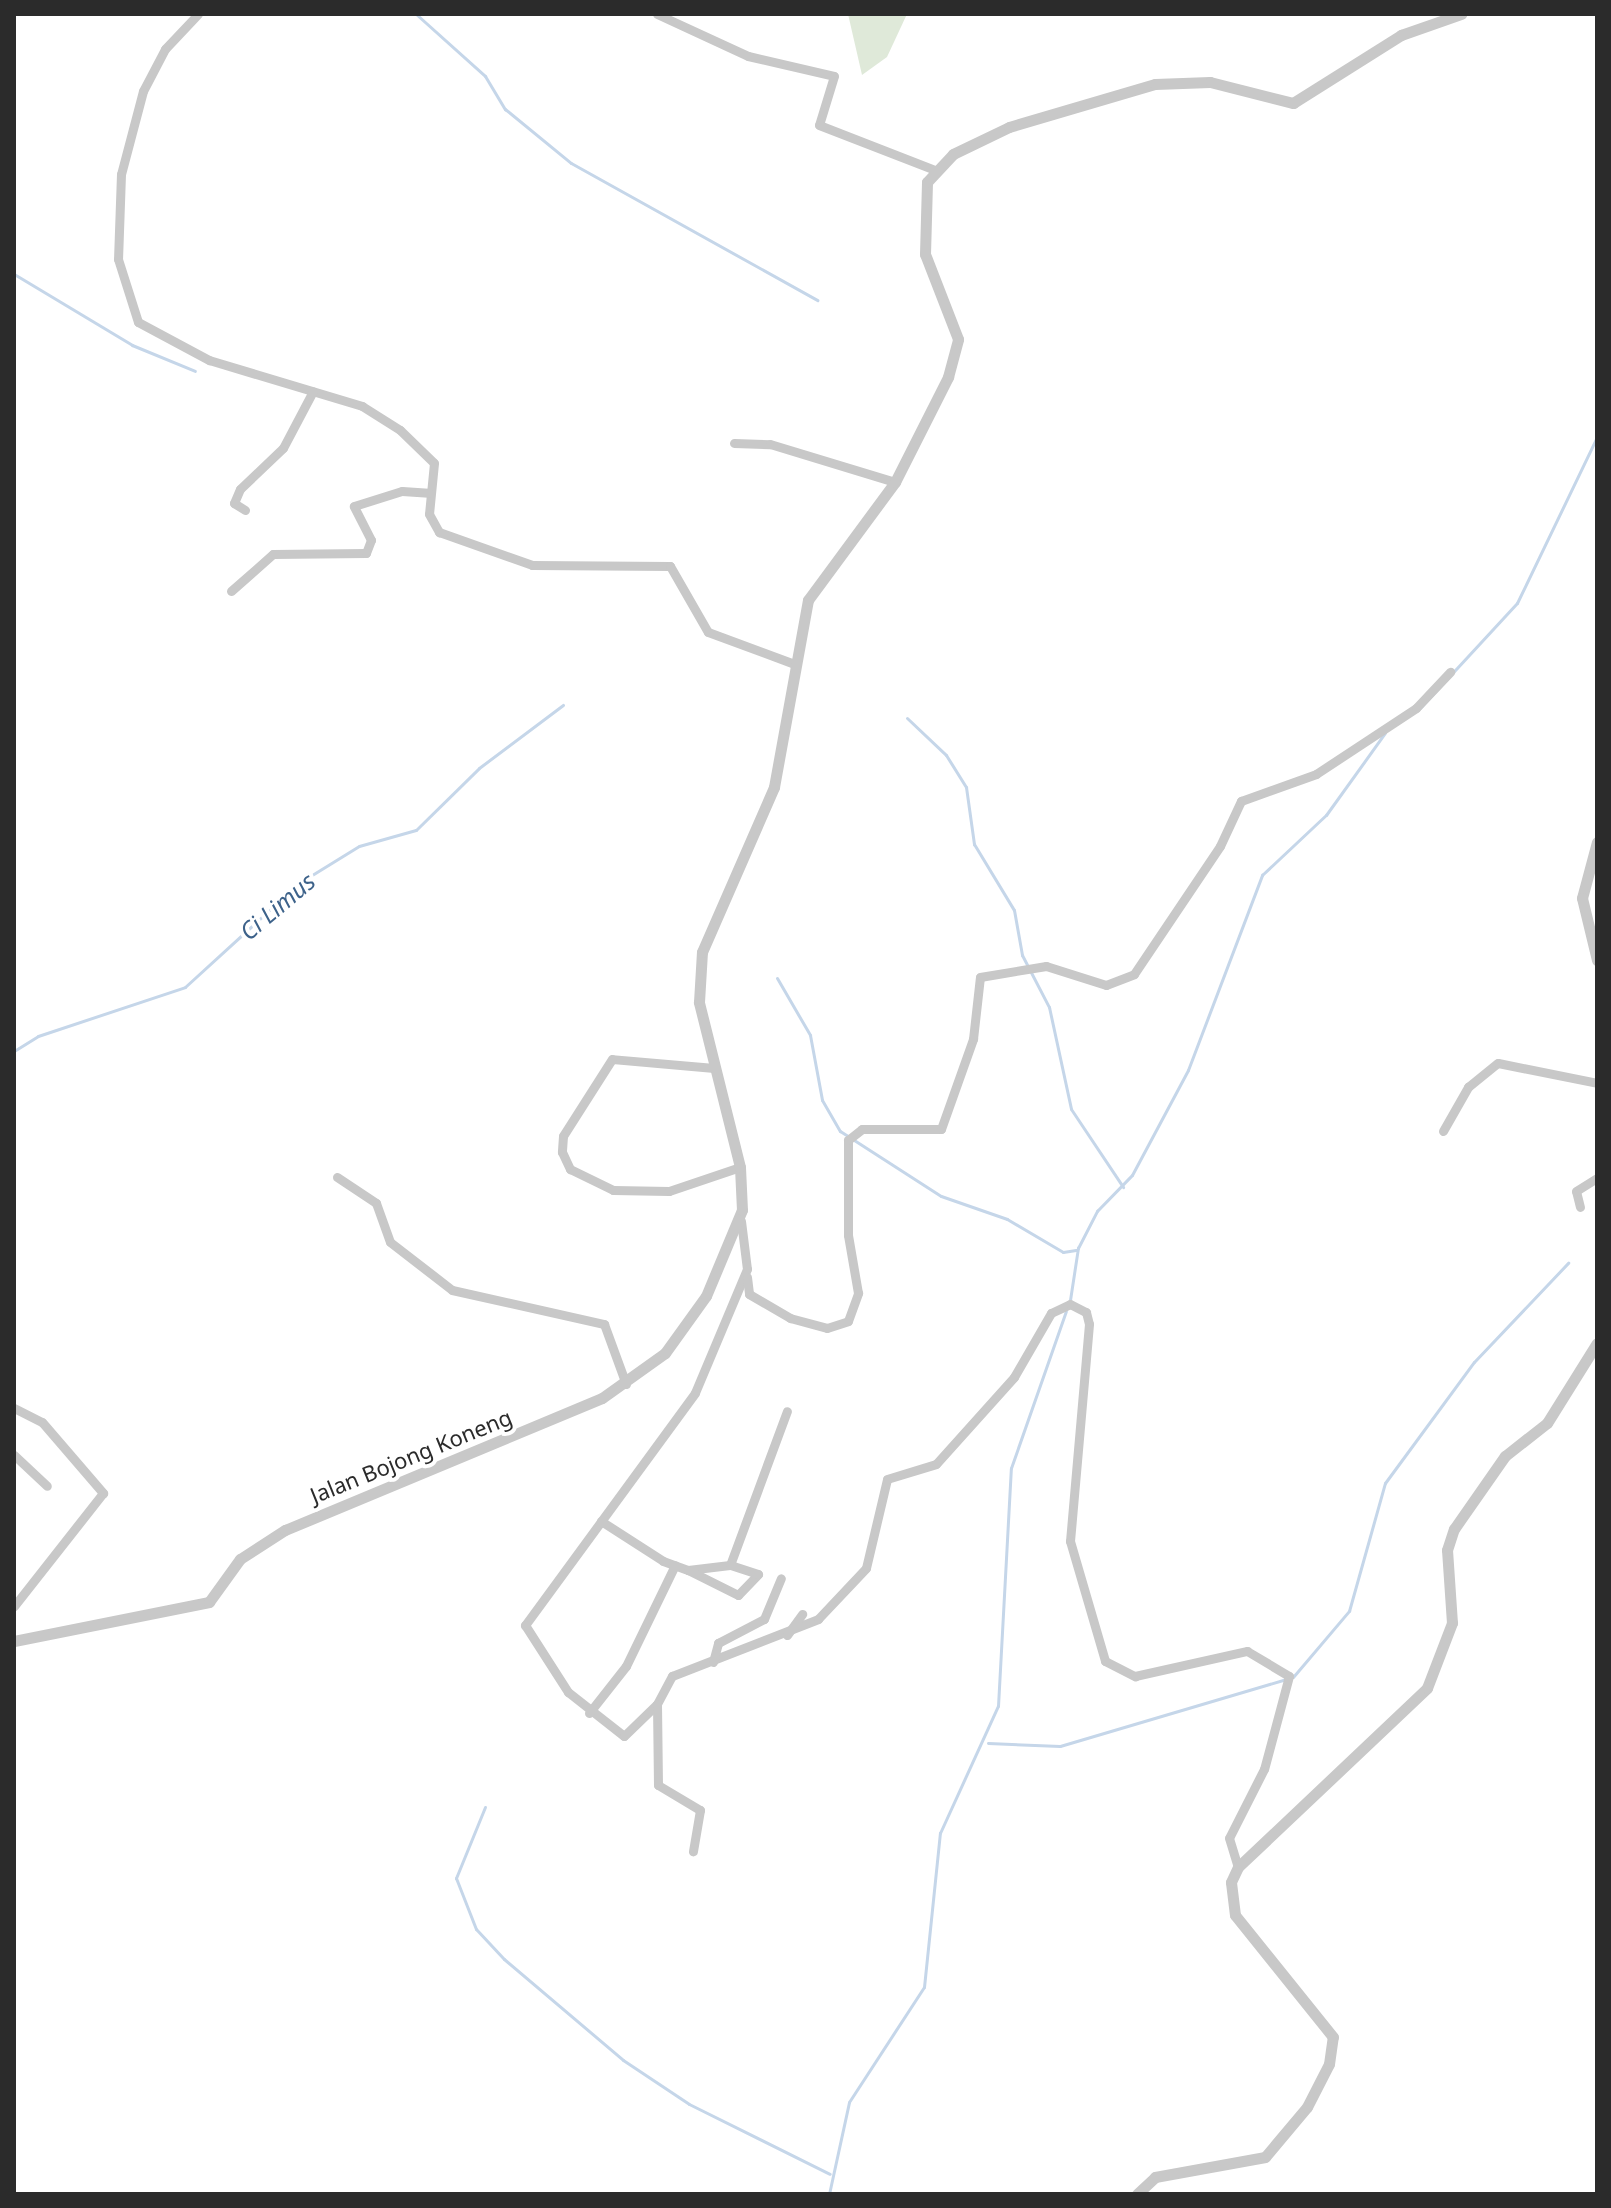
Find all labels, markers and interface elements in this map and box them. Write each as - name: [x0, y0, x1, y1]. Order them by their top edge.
- water label: Ci Limus: [233, 866, 321, 946]
- street label: Jalan Bojong Koneng: [306, 1403, 516, 1509]

